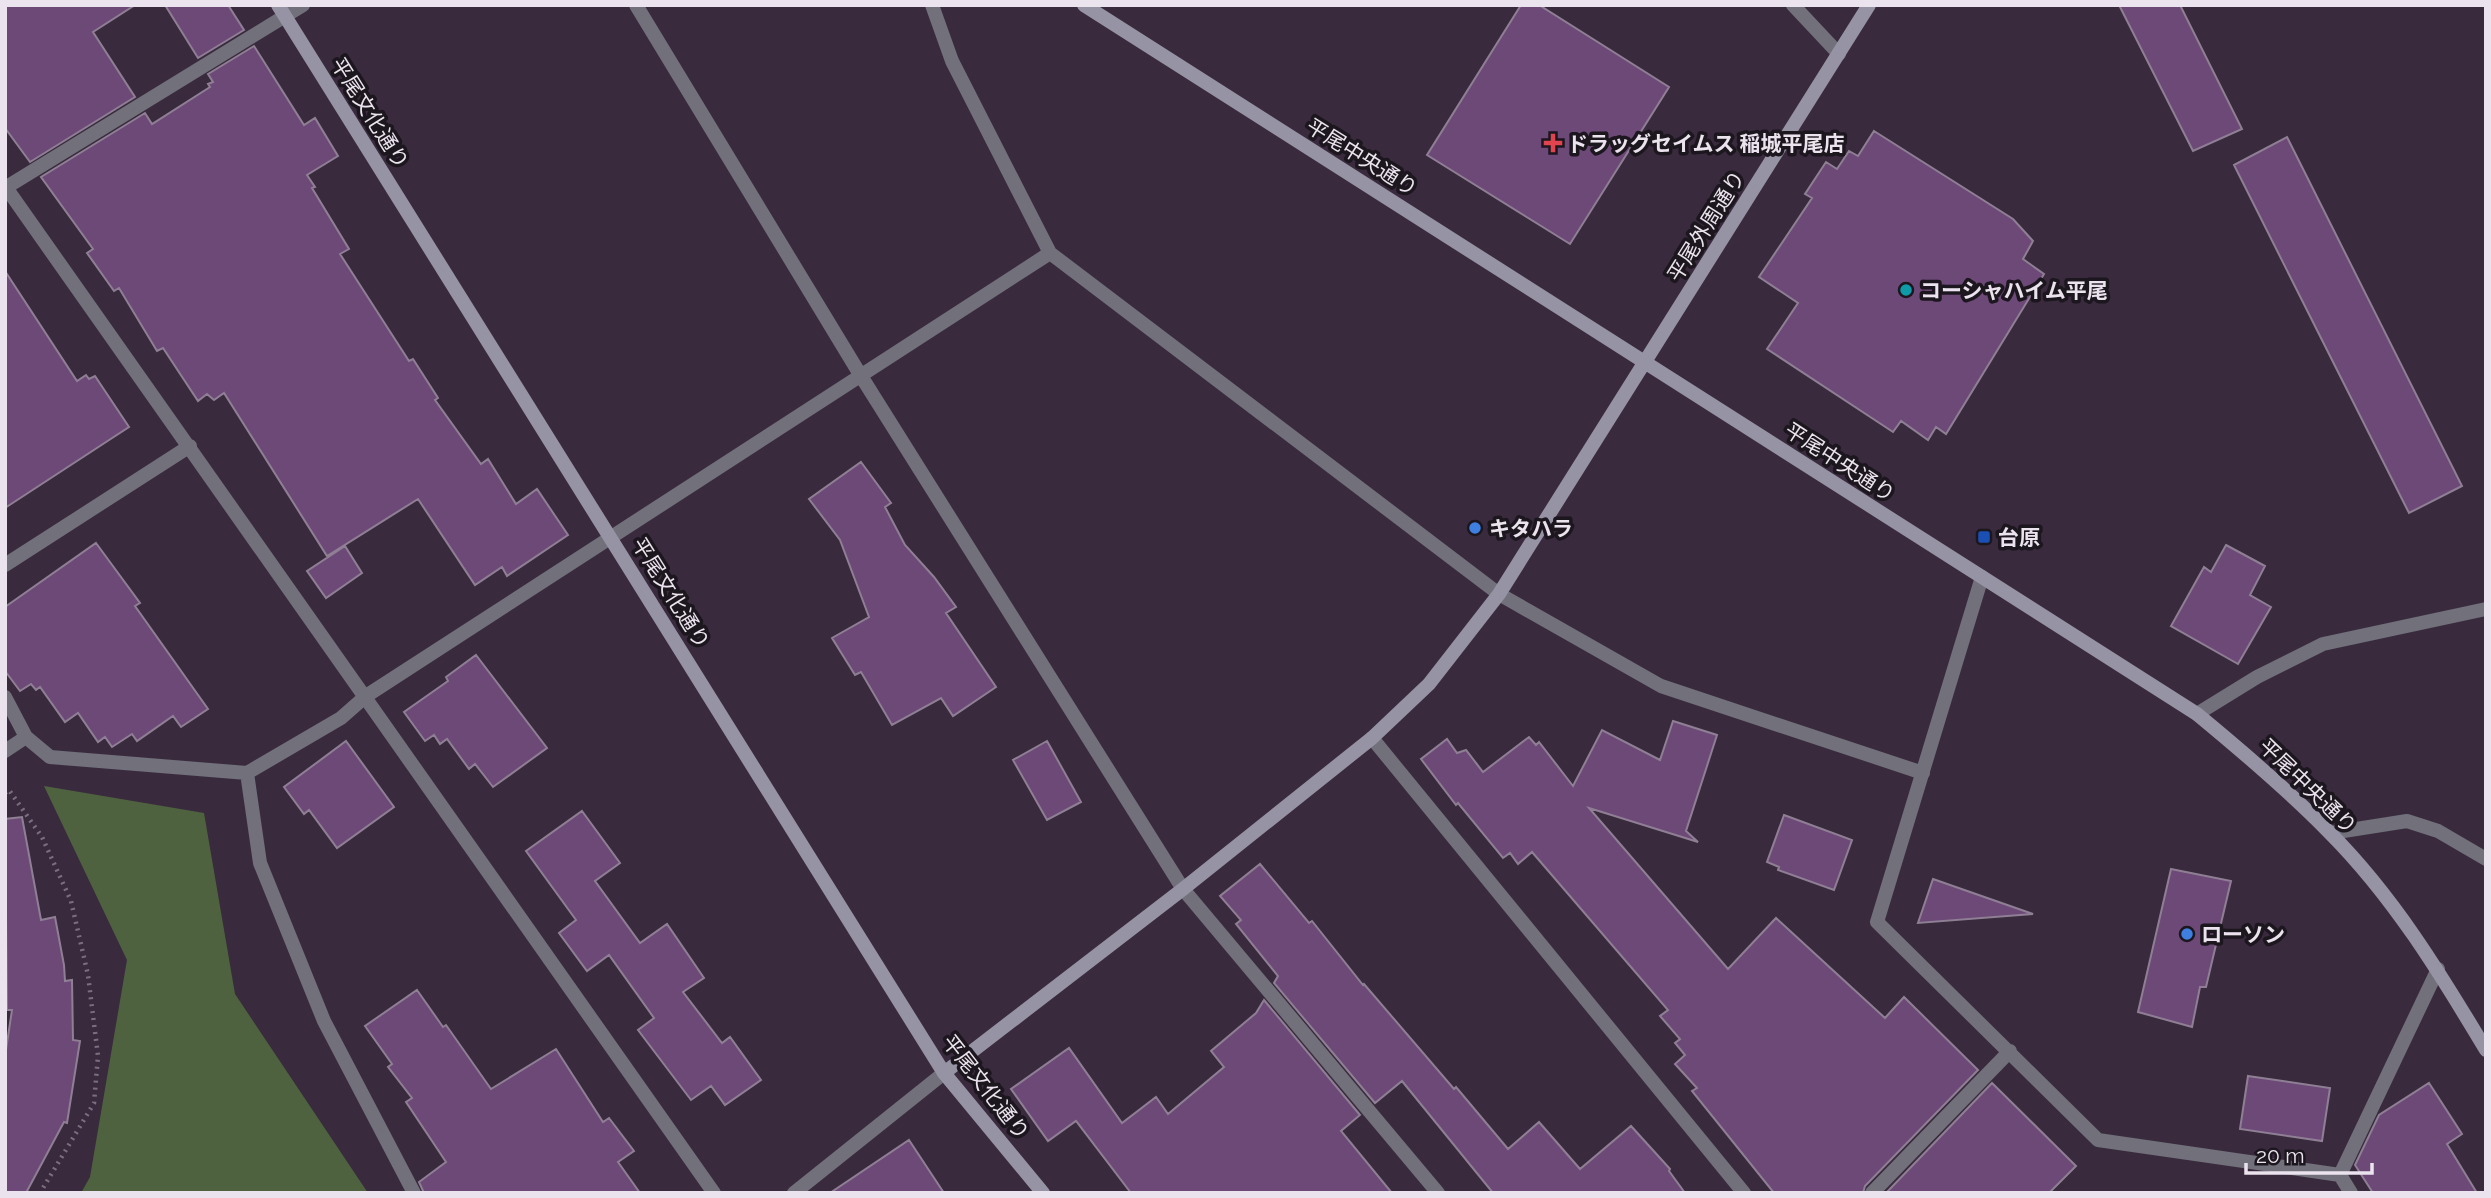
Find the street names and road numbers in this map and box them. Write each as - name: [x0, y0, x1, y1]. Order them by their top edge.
- street label: 平尾文化通り: [326, 53, 414, 173]
- street label: 平尾中央通り: [1302, 113, 1422, 201]
- street label: 平尾外周通り: [1662, 166, 1750, 286]
- street label: 平尾中央通り: [1780, 417, 1900, 507]
- street label: 平尾文化通り: [627, 533, 715, 653]
- street label: 平尾中央通り: [2254, 733, 2362, 839]
- street label: 平尾文化通り: [937, 1030, 1035, 1144]

